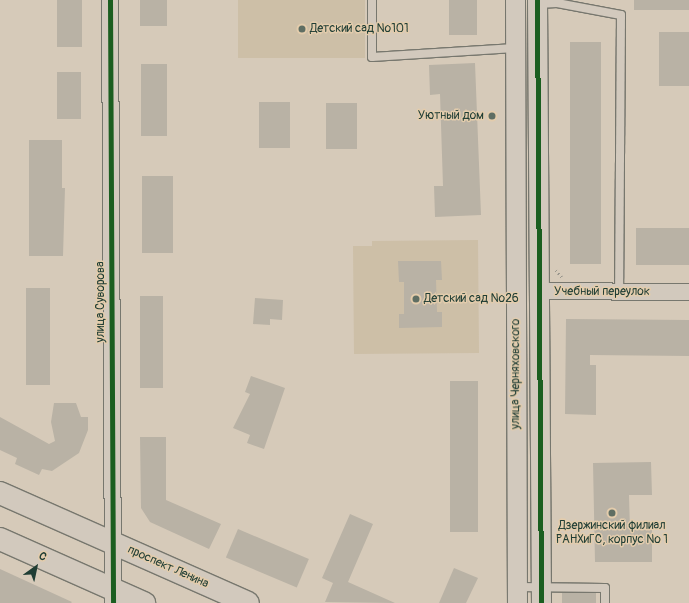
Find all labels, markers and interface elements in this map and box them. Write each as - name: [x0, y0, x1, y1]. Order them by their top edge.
- place label: Детский сад №101: [310, 22, 409, 36]
- marker: Детский сад №101: [297, 24, 307, 34]
- place label: Уютный дом: [418, 109, 484, 123]
- marker: Уютный дом: [487, 111, 497, 121]
- street label: улица Суворова: [94, 262, 108, 342]
- street label: Учебный переулок: [554, 285, 650, 299]
- place label: Детский сад №26: [424, 292, 519, 306]
- marker: Детский сад №26: [411, 294, 421, 304]
- street label: улица Черняховского: [509, 319, 523, 429]
- marker: Дзержинский филиал РАНХиГС, корпус № 1: [607, 508, 617, 518]
- place label: Дзержинский филиал РАНХиГС, корпус № 1: [556, 519, 668, 547]
- street label: проспект Ленина: [125, 543, 211, 591]
- north arrow: [16, 547, 56, 587]
- text: С: [36, 549, 49, 564]

